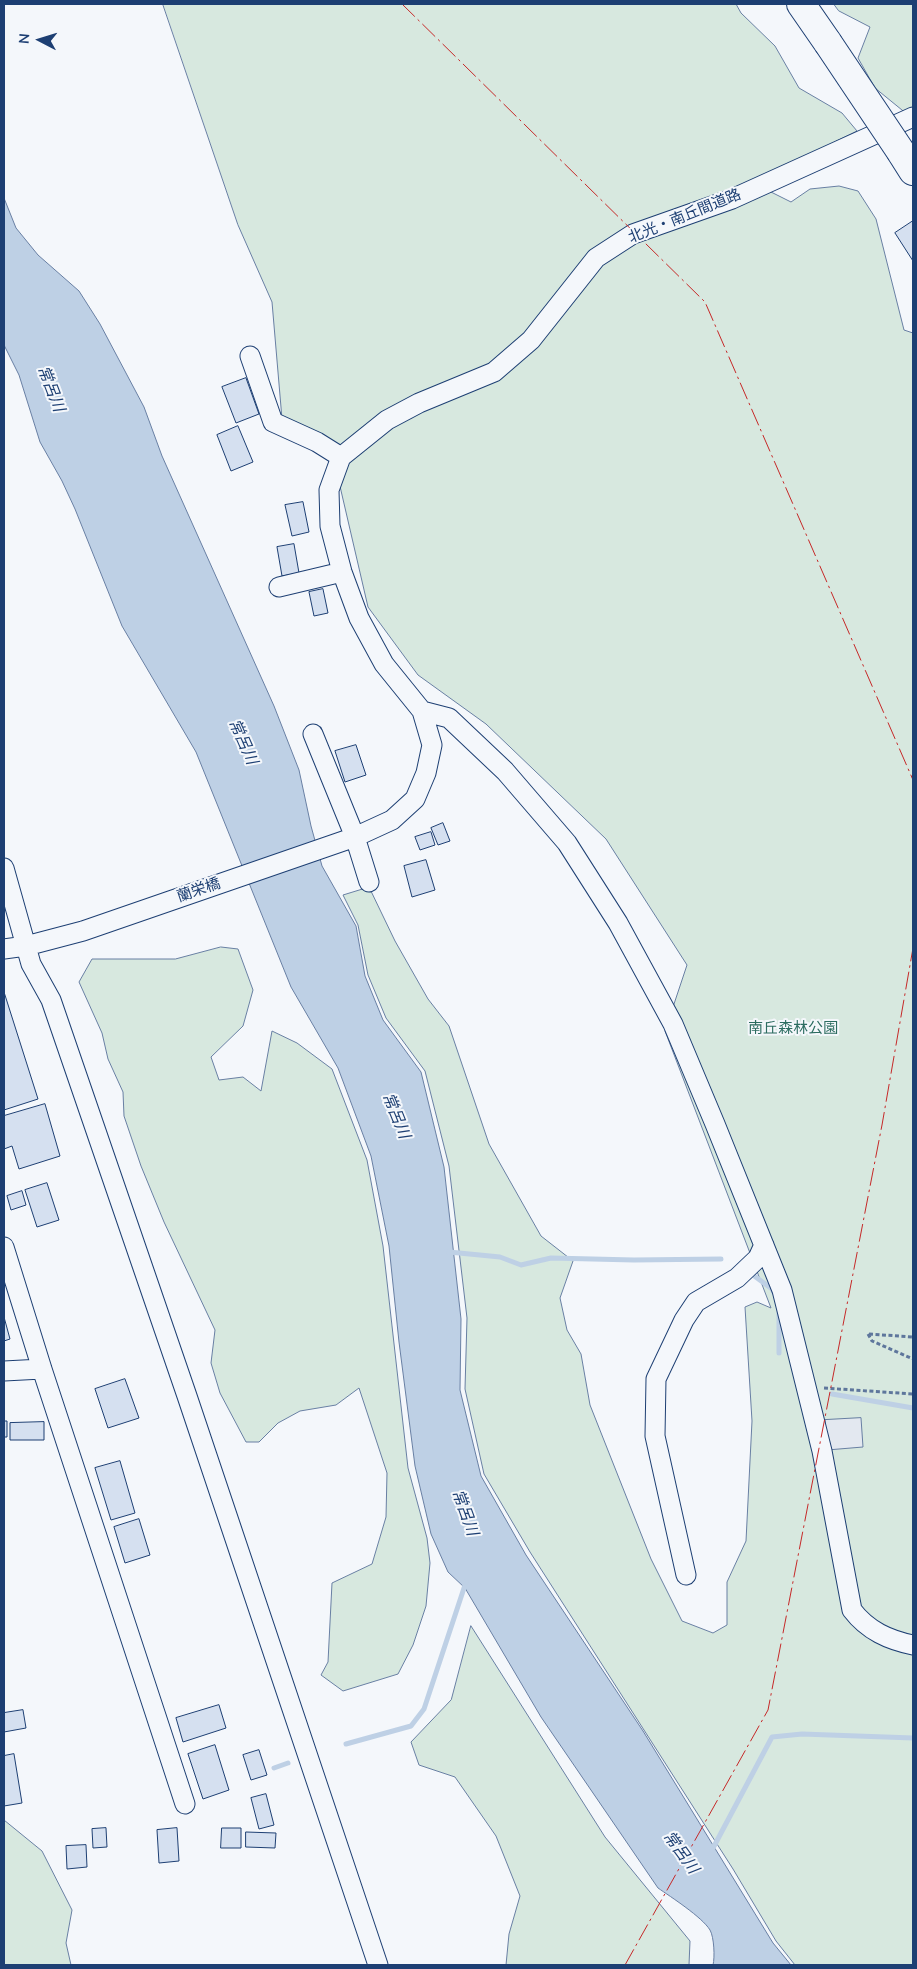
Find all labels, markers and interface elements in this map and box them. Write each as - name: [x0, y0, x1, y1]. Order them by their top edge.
- north arrow: [15, 15, 65, 65]
- text: N: [15, 33, 34, 45]
- street label: 北光・南丘間道路: [626, 186, 744, 248]
- water label: 常呂川: [32, 363, 68, 415]
- water label: 常呂川: [223, 716, 261, 768]
- street label: 蘭栄橋: [175, 875, 223, 907]
- park label: 南丘森林公園: [748, 1020, 838, 1038]
- water label: 常呂川: [377, 1090, 413, 1142]
- water label: 常呂川: [447, 1487, 481, 1539]
- water label: 常呂川: [658, 1828, 702, 1878]

